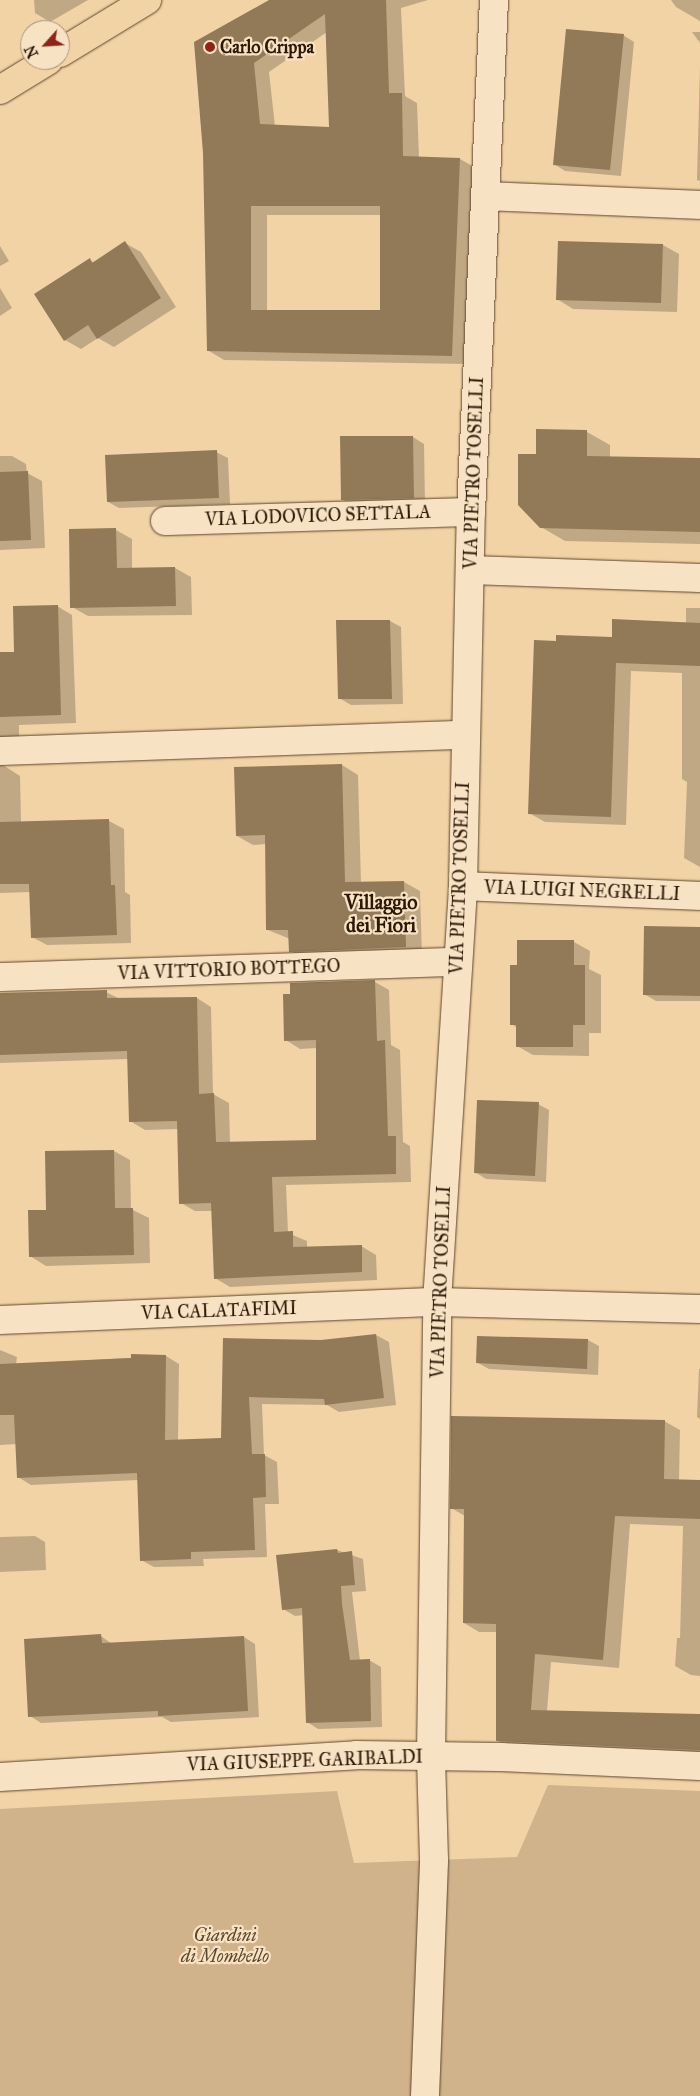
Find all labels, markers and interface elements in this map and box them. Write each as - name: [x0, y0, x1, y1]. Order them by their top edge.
- north arrow: [20, 20, 70, 70]
- place label: Carlo Crippa: [220, 36, 314, 58]
- marker: Carlo Crippa: [204, 41, 216, 53]
- text: N: [22, 42, 42, 60]
- street label: VIA PIETRO TOSELLI: [460, 376, 488, 570]
- street label: VIA LODOVICO SETTALA: [205, 501, 431, 531]
- street label: VIA PIETRO TOSELLI: [446, 781, 474, 975]
- street label: VIA LUIGI NEGRELLI: [483, 877, 681, 905]
- district label: Villaggio dei Fiori: [345, 891, 417, 938]
- street label: VIA VITTORIO BOTTEGO: [117, 955, 341, 985]
- street label: VIA PIETRO TOSELLI: [427, 1185, 455, 1379]
- street label: VIA CALATAFIMI: [141, 1297, 297, 1325]
- street label: VIA GIUSEPPE GARIBALDI: [186, 1746, 424, 1776]
- park label: Giardini di Mombello: [181, 1925, 269, 1968]

